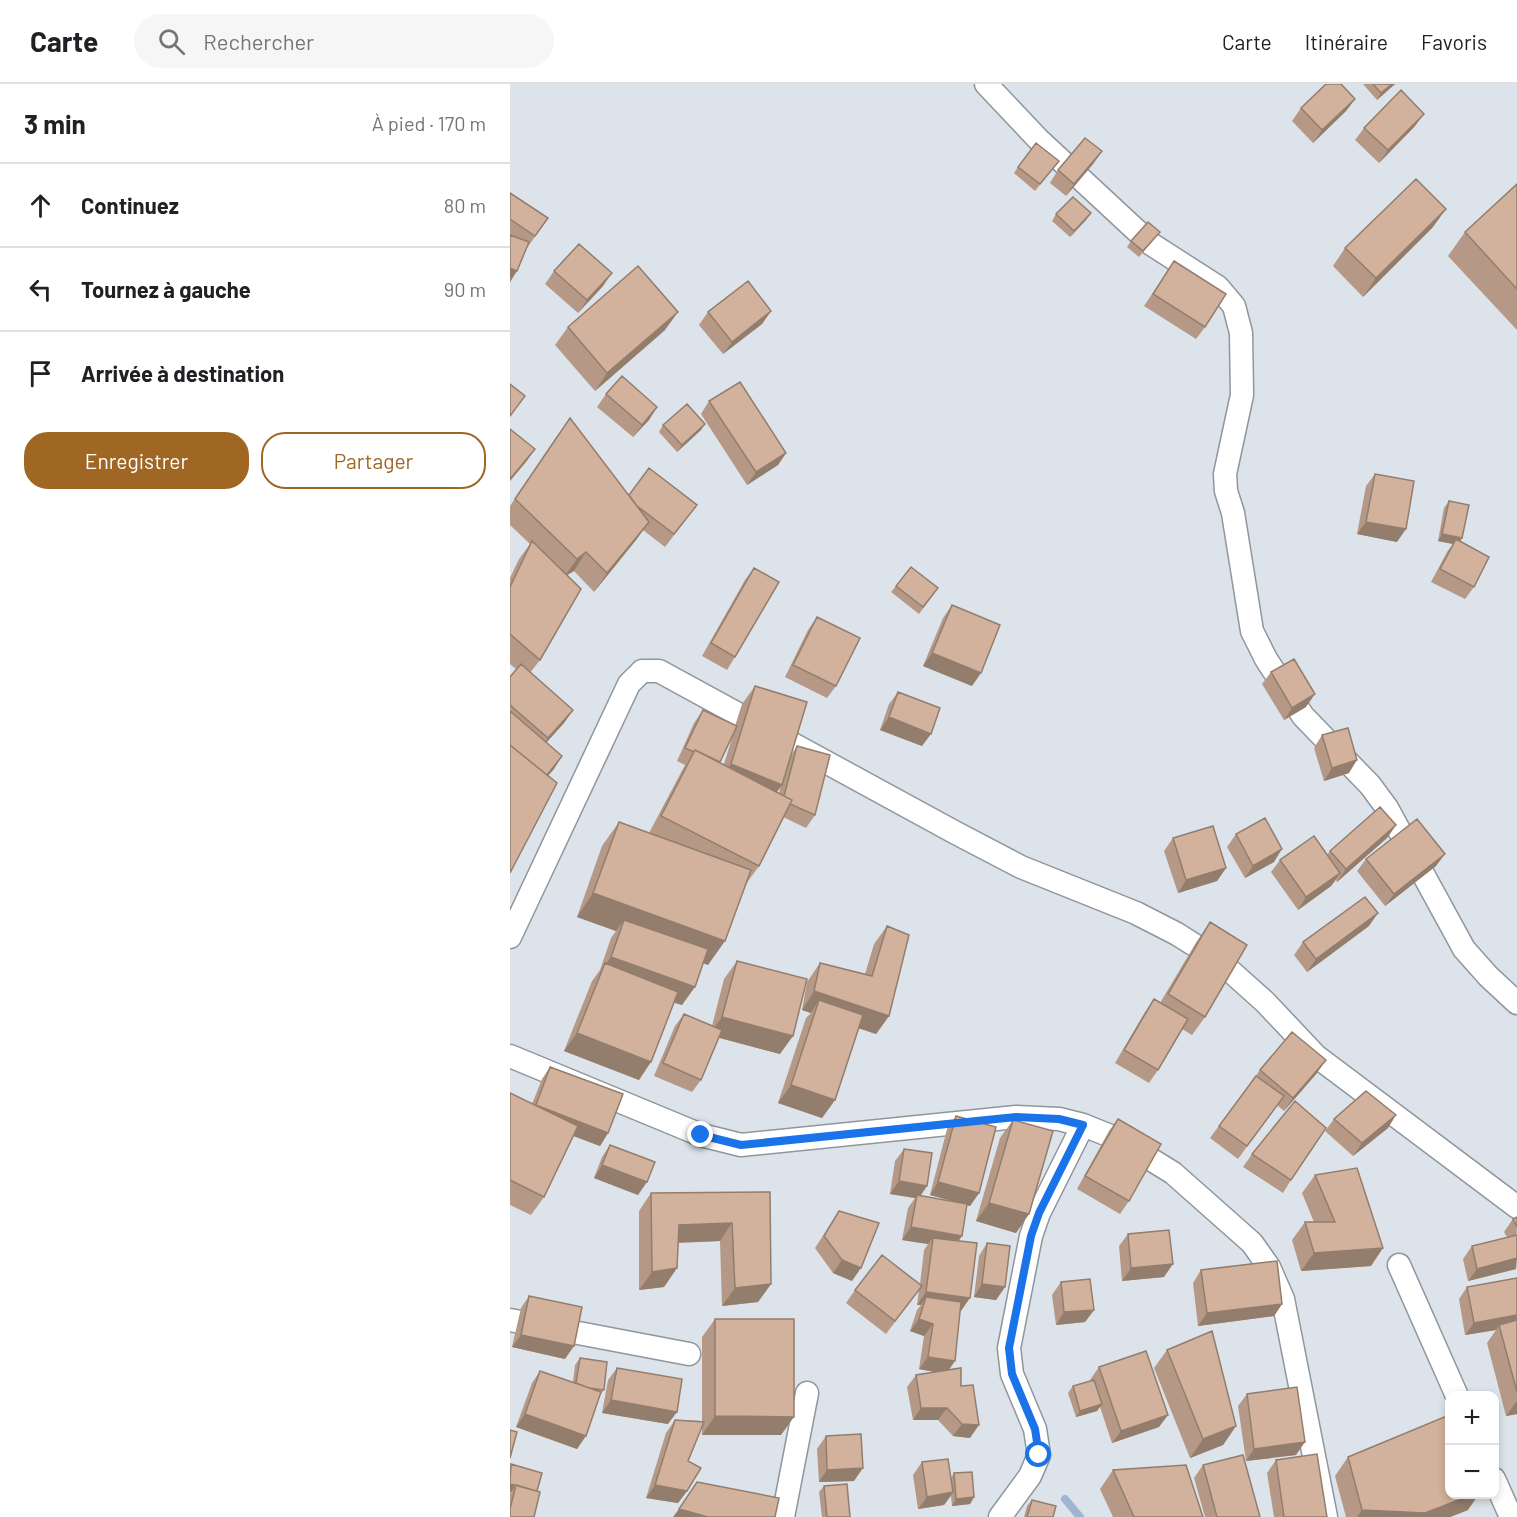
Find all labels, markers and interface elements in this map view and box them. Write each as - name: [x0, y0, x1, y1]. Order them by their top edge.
- search box: [134, 14, 554, 68]
- text: Carte: [30, 24, 98, 58]
- icon: search: [155, 25, 188, 58]
- text: Rechercher: [203, 28, 314, 54]
- text: Carte: [1222, 29, 1272, 54]
- text: Itinéraire: [1305, 29, 1388, 54]
- text: Favoris: [1421, 29, 1487, 54]
- text: 3 min: [24, 108, 86, 139]
- text: À pied · 170 m: [372, 111, 486, 135]
- icon: ahead: [24, 189, 57, 222]
- text: Continuez: [81, 192, 179, 218]
- text: 80 m: [444, 193, 486, 217]
- icon: left: [24, 273, 57, 306]
- text: Tournez à gauche: [81, 276, 251, 302]
- text: 90 m: [444, 277, 486, 301]
- icon: arrive: [24, 357, 57, 390]
- text: Arrivée à destination: [81, 360, 284, 386]
- button: Enregistrer: [24, 432, 249, 489]
- button: Partager: [261, 432, 486, 489]
- route end: [687, 1121, 713, 1147]
- map controls: [1445, 1391, 1499, 1499]
- button: +: [1445, 1391, 1499, 1445]
- route start: [1025, 1441, 1051, 1467]
- button: −: [1445, 1445, 1499, 1499]

